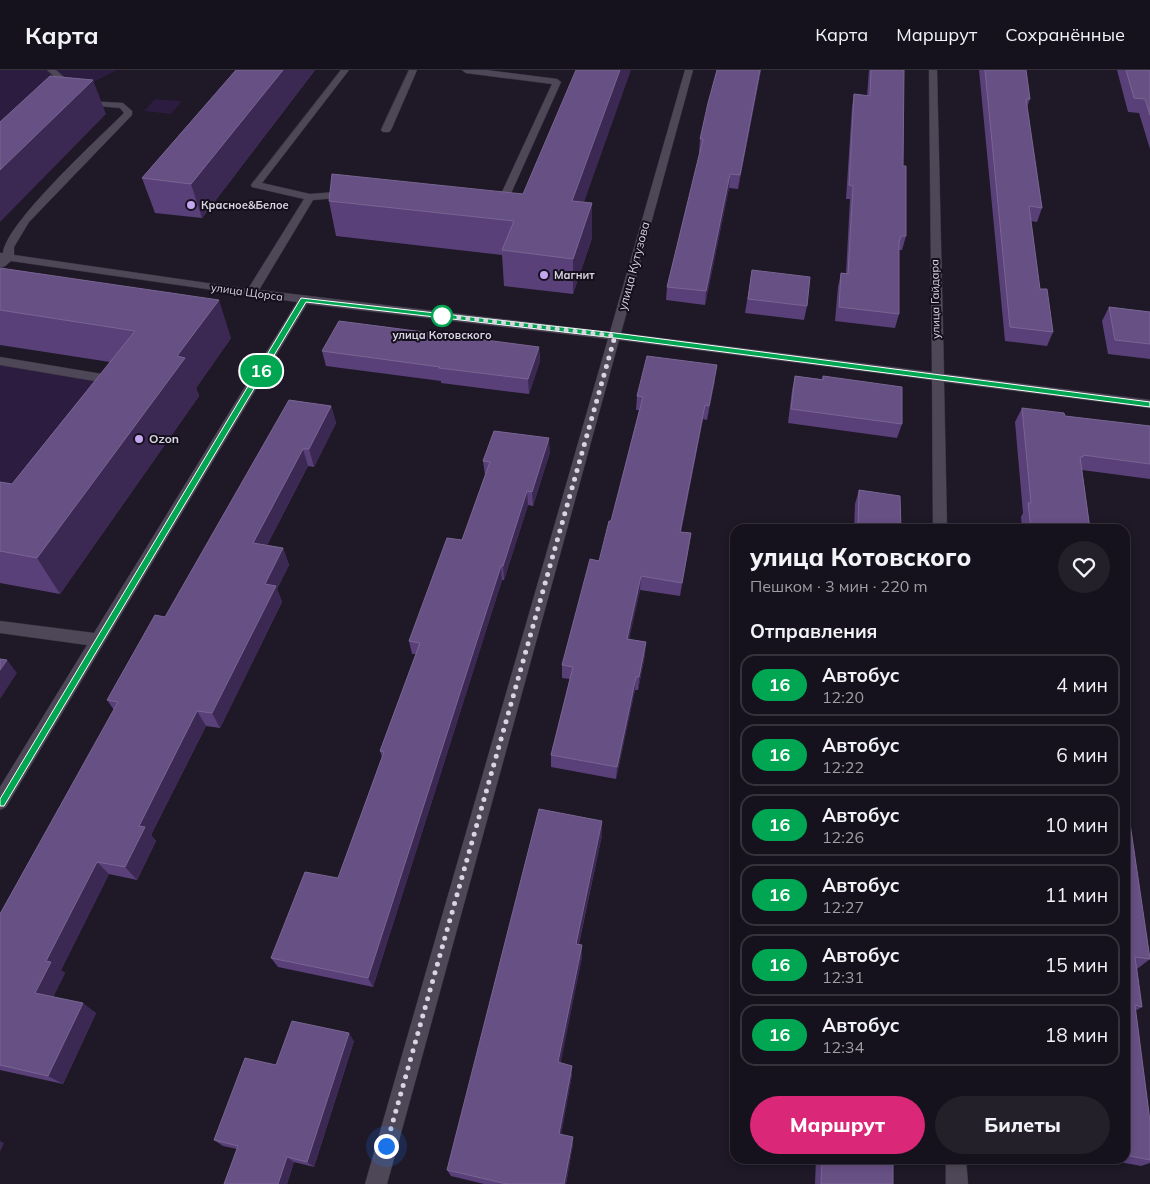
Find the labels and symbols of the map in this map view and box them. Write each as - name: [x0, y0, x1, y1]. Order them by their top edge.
- place label: Красное&Белое: [201, 198, 289, 212]
- marker: Красное&Белое: [185, 199, 197, 211]
- street label: улица Кутузова: [614, 220, 653, 312]
- street label: улица Гайдара: [927, 259, 943, 339]
- place label: Магнит: [554, 268, 595, 282]
- marker: Магнит: [538, 269, 550, 281]
- street label: улица Щорса: [210, 280, 284, 304]
- marker: улица Котовского: [431, 305, 453, 327]
- place label: улица Котовского: [392, 328, 492, 342]
- line badge: 16: [238, 355, 284, 387]
- place label: Ozon: [149, 431, 179, 446]
- marker: Ozon: [133, 433, 145, 445]
- your location: [374, 1134, 399, 1159]

